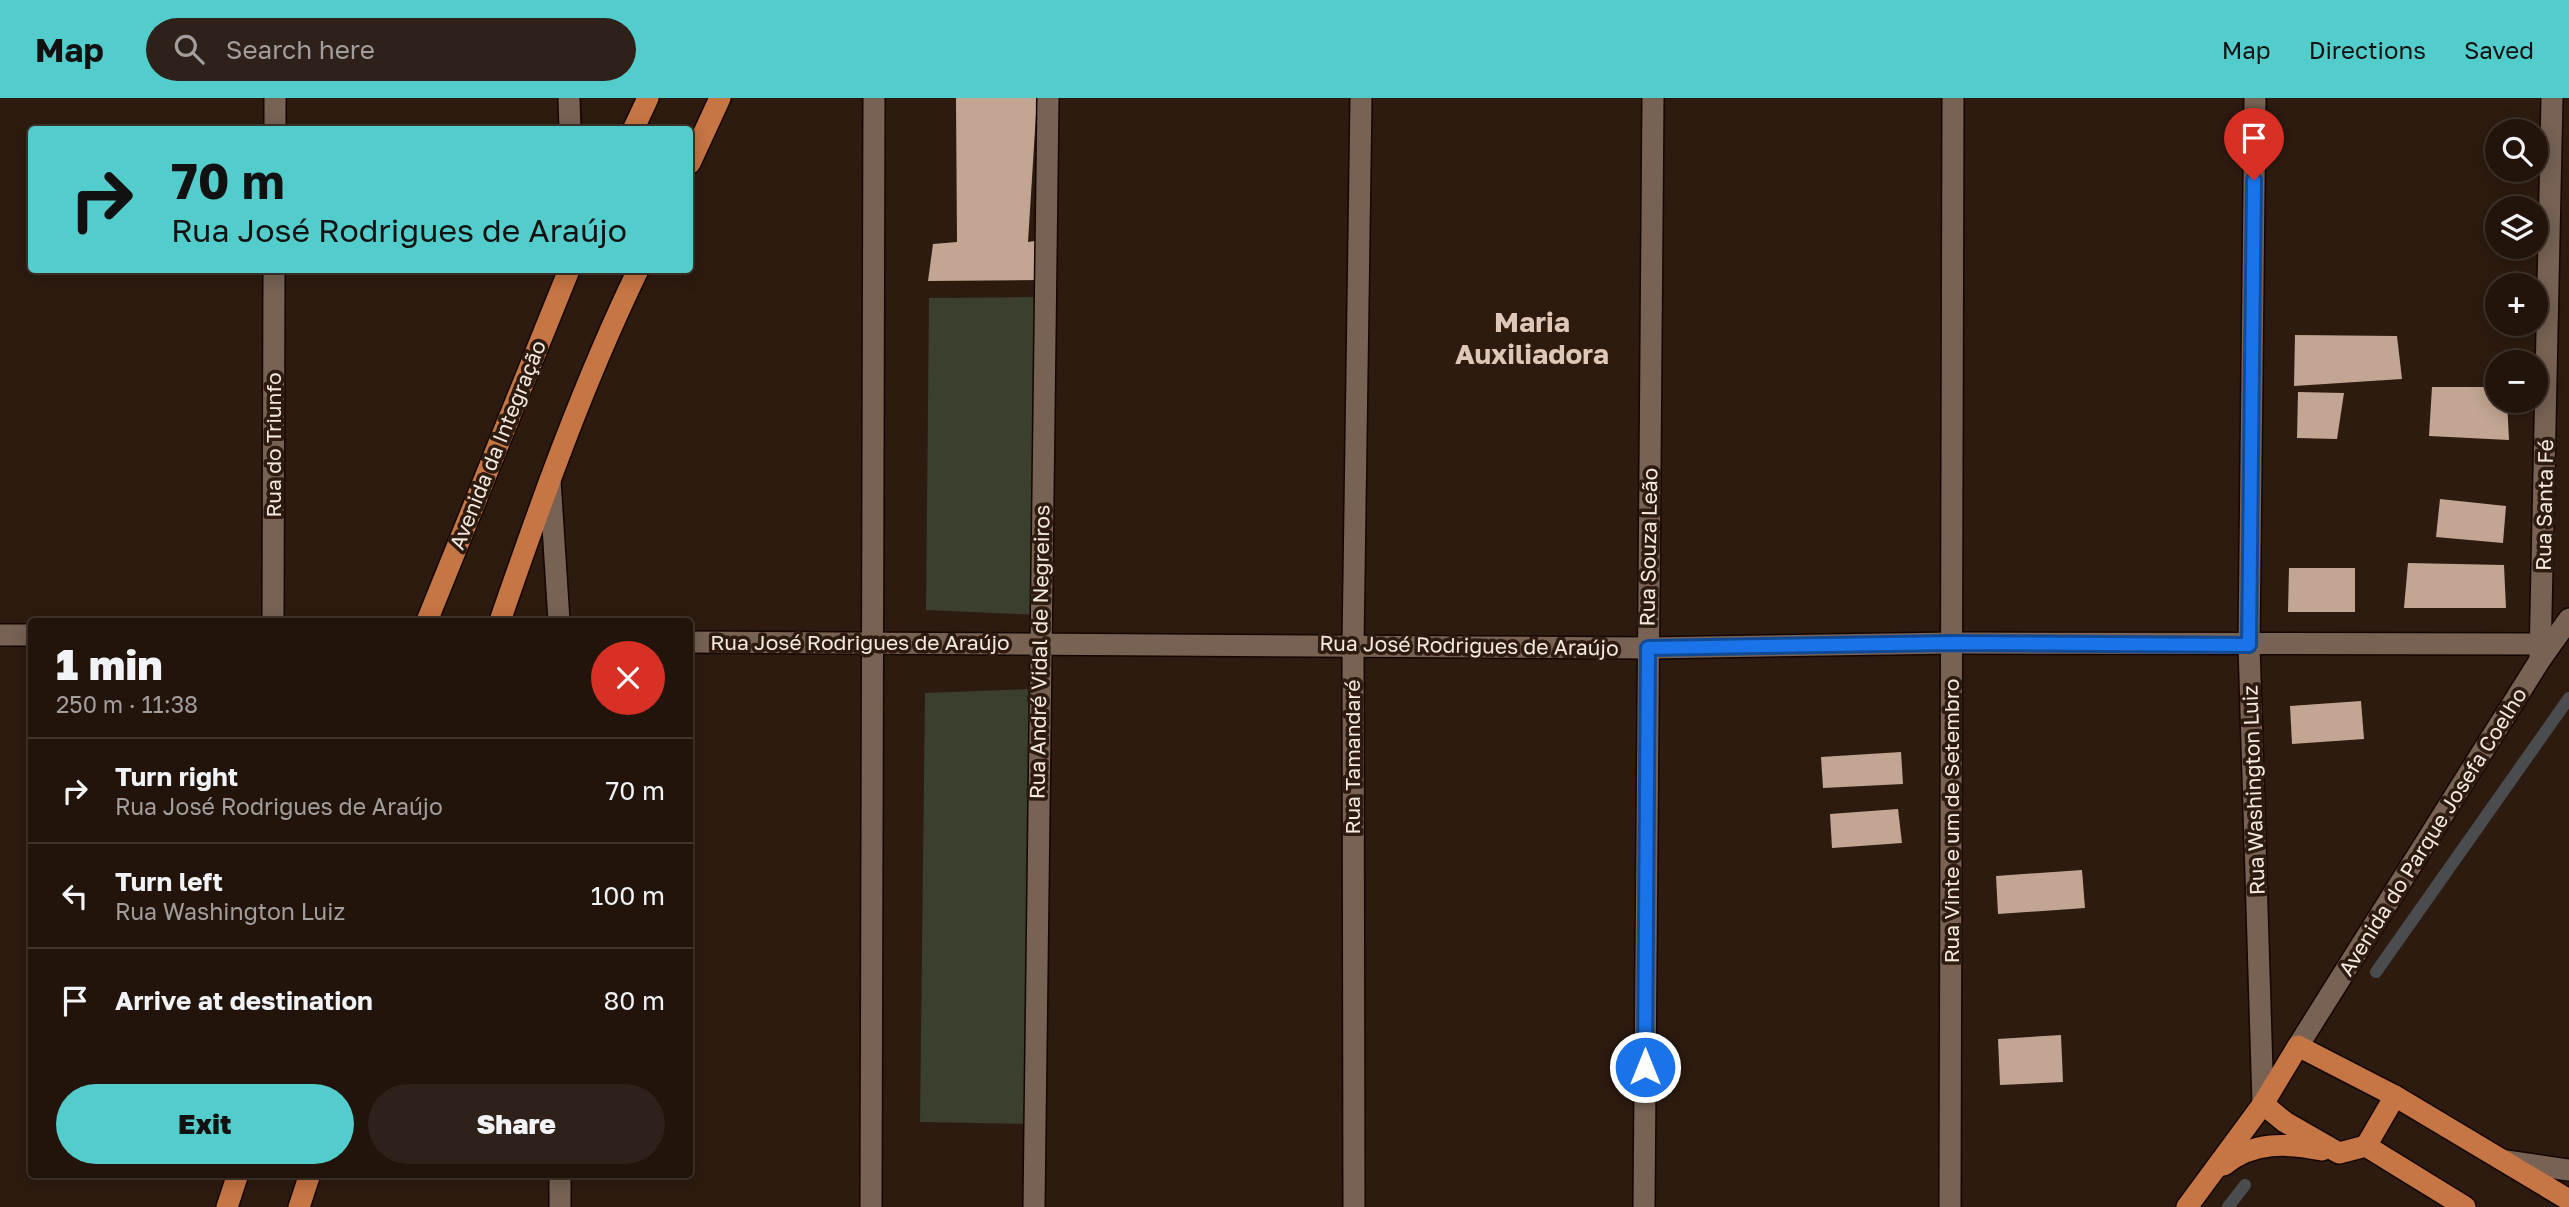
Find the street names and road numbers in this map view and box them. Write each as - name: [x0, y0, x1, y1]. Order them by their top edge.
- street label: Avenida da Integração: [443, 336, 551, 553]
- street label: Rua do Triunfo: [260, 372, 286, 518]
- street label: Rua Santa Fé: [2530, 439, 2558, 571]
- street label: Rua Souza Leão: [1634, 467, 1662, 627]
- street label: Rua André Vidal de Negreiros: [1023, 505, 1055, 799]
- street label: Rua José Rodrigues de Araújo: [710, 629, 1010, 655]
- street label: Rua José Rodrigues de Araújo: [1319, 629, 1619, 661]
- street label: Rua Vinte e um de Setembro: [1938, 679, 1964, 963]
- street label: Rua Tamandaré: [1339, 680, 1365, 834]
- street label: Avenida do Parque Josefa Coelho: [2332, 682, 2532, 980]
- street label: Rua Washington Luiz: [2236, 685, 2270, 895]

